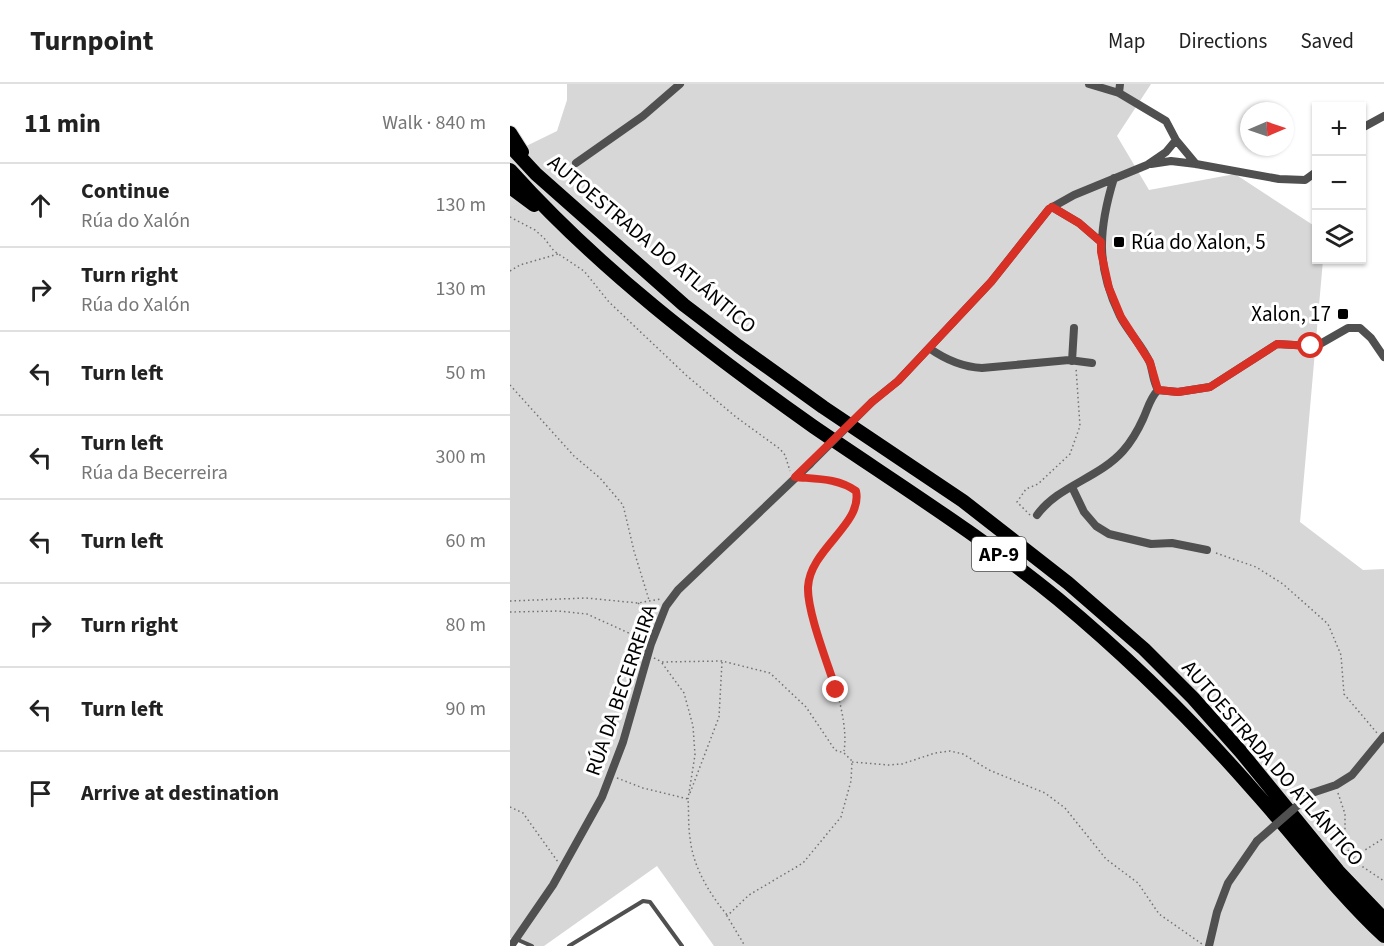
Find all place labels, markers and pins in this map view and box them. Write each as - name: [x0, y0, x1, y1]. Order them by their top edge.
- place label: Rúa do Xalon, 5: [1131, 227, 1266, 257]
- marker: Rúa do Xalon, 5: [1112, 235, 1126, 249]
- place label: Xalon, 17: [1251, 299, 1331, 329]
- marker: Xalon, 17: [1336, 307, 1350, 321]

